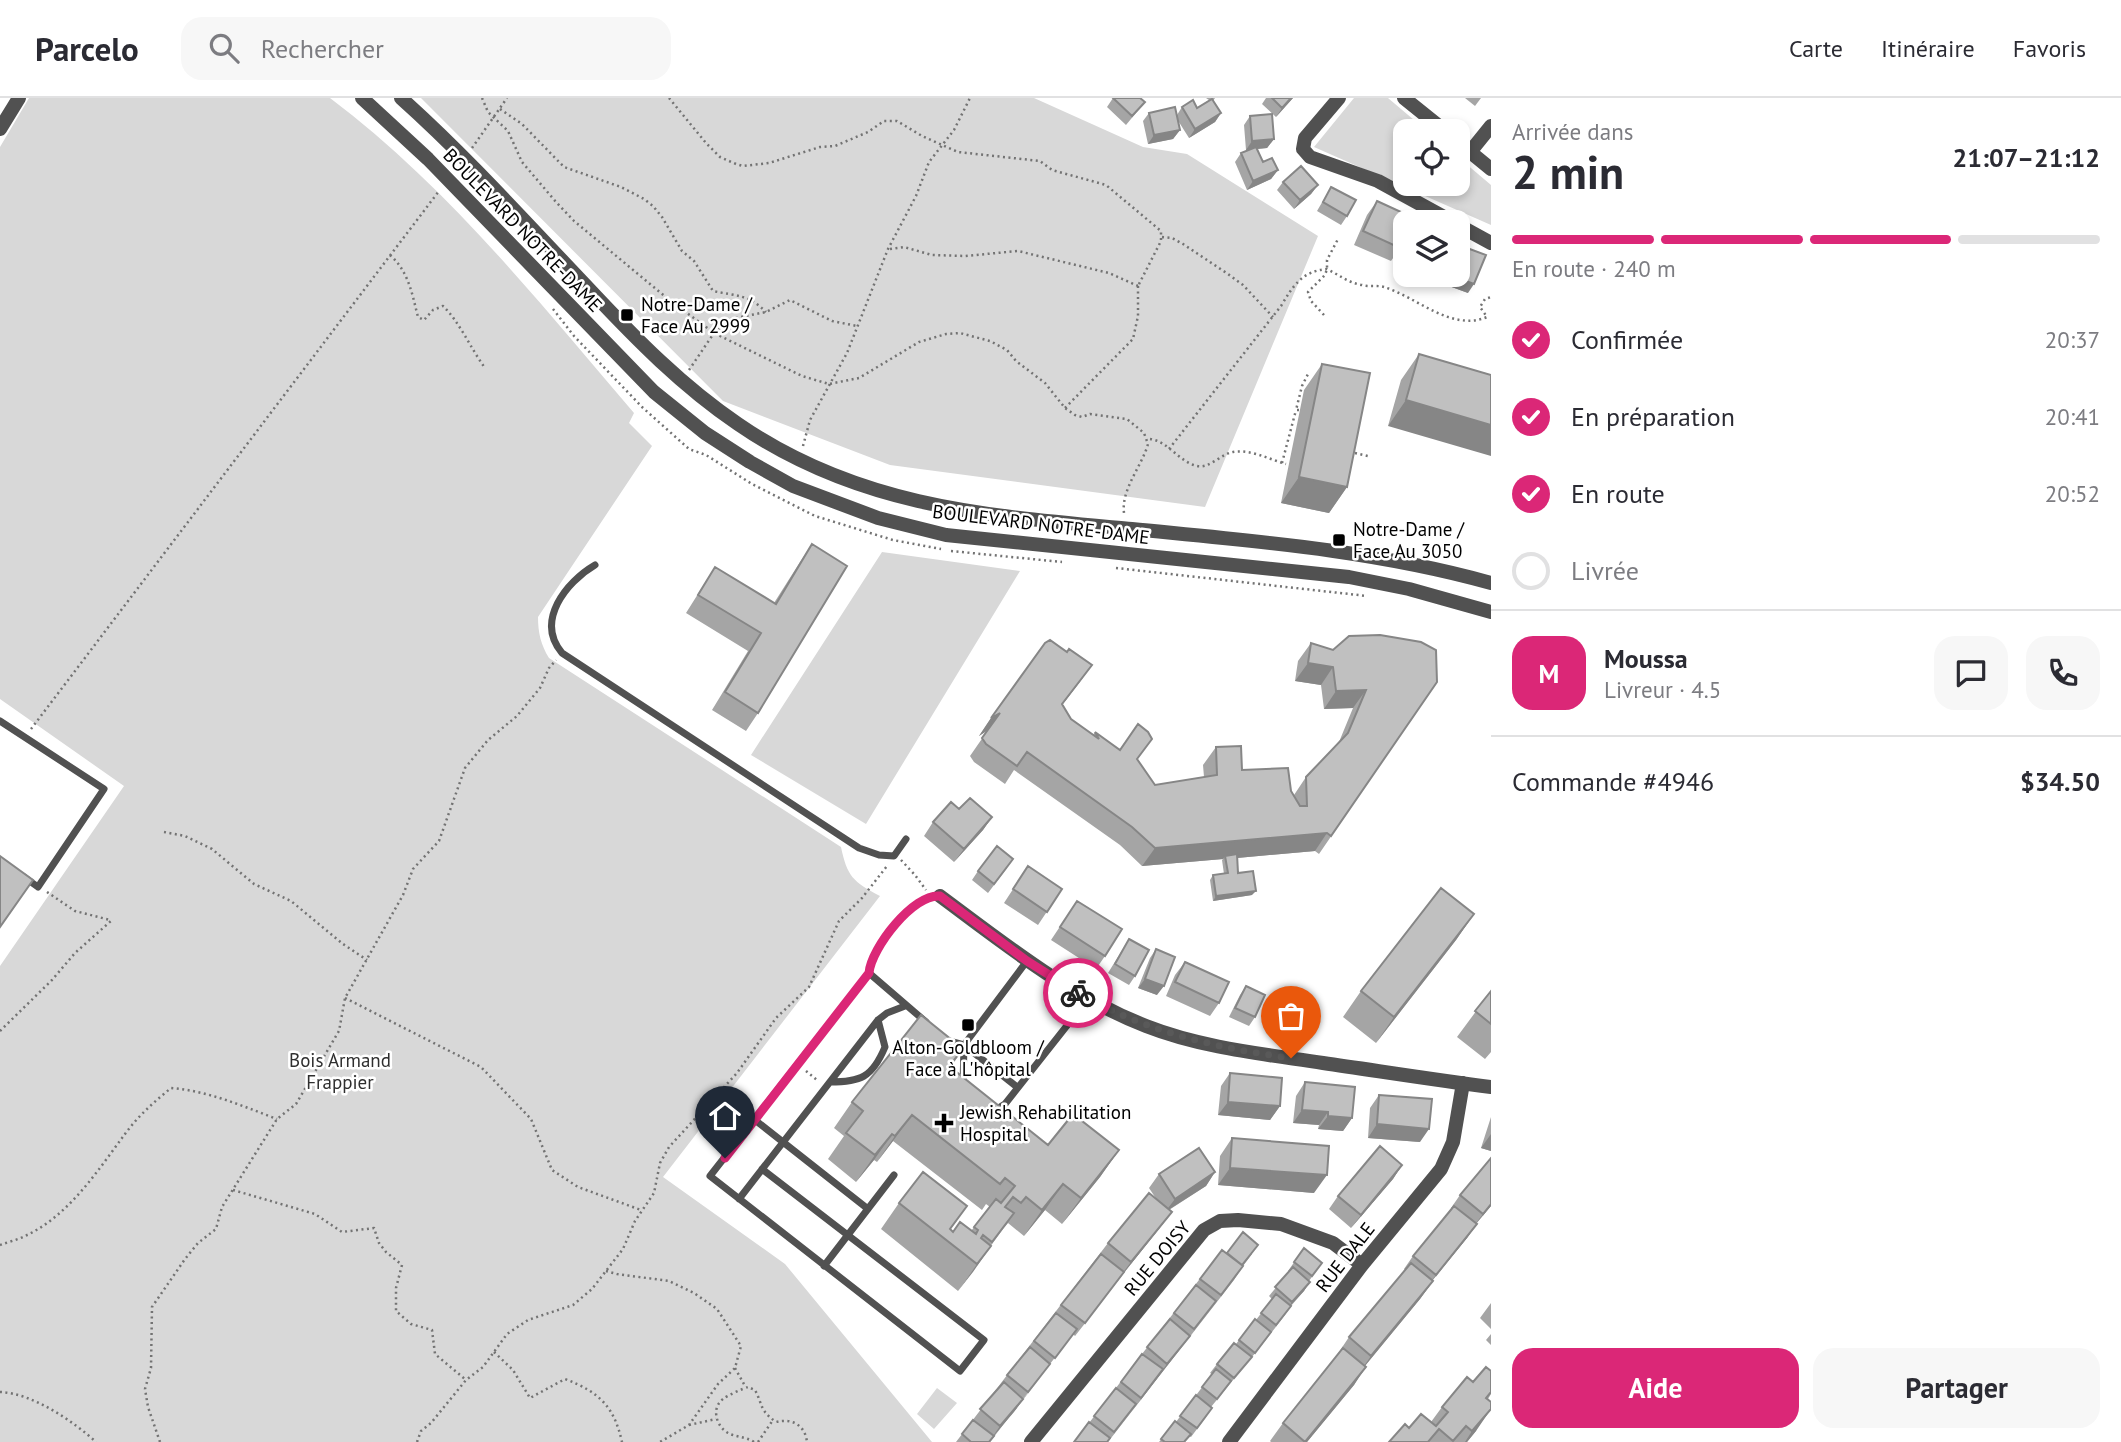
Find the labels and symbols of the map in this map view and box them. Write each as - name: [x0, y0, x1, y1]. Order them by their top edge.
- street label: BOULEVARD NOTRE-DAME: [439, 143, 607, 317]
- place label: Notre-Dame / Face Au 2999: [641, 292, 753, 338]
- marker: Notre-Dame / Face Au 2999: [619, 307, 635, 323]
- street label: BOULEVARD NOTRE-DAME: [931, 499, 1151, 549]
- place label: Notre-Dame / Face Au 3050: [1353, 517, 1465, 563]
- marker: Notre-Dame / Face Au 3050: [1331, 532, 1347, 548]
- courier: [1043, 958, 1113, 1028]
- pin: [1261, 986, 1321, 1058]
- marker: Alton-Goldbloom / Face à L'hôpital: [960, 1017, 976, 1033]
- place label: Alton-Goldbloom / Face à L'hôpital: [892, 1035, 1045, 1081]
- park label: Bois Armand Frappier: [289, 1048, 391, 1094]
- pin: [695, 1086, 755, 1158]
- place label: Jewish Rehabilitation Hospital: [959, 1100, 1131, 1146]
- marker: Jewish Rehabilitation Hospital: [934, 1113, 954, 1133]
- street label: RUE DOISY: [1119, 1215, 1196, 1300]
- street label: RUE DALE: [1310, 1217, 1380, 1297]

